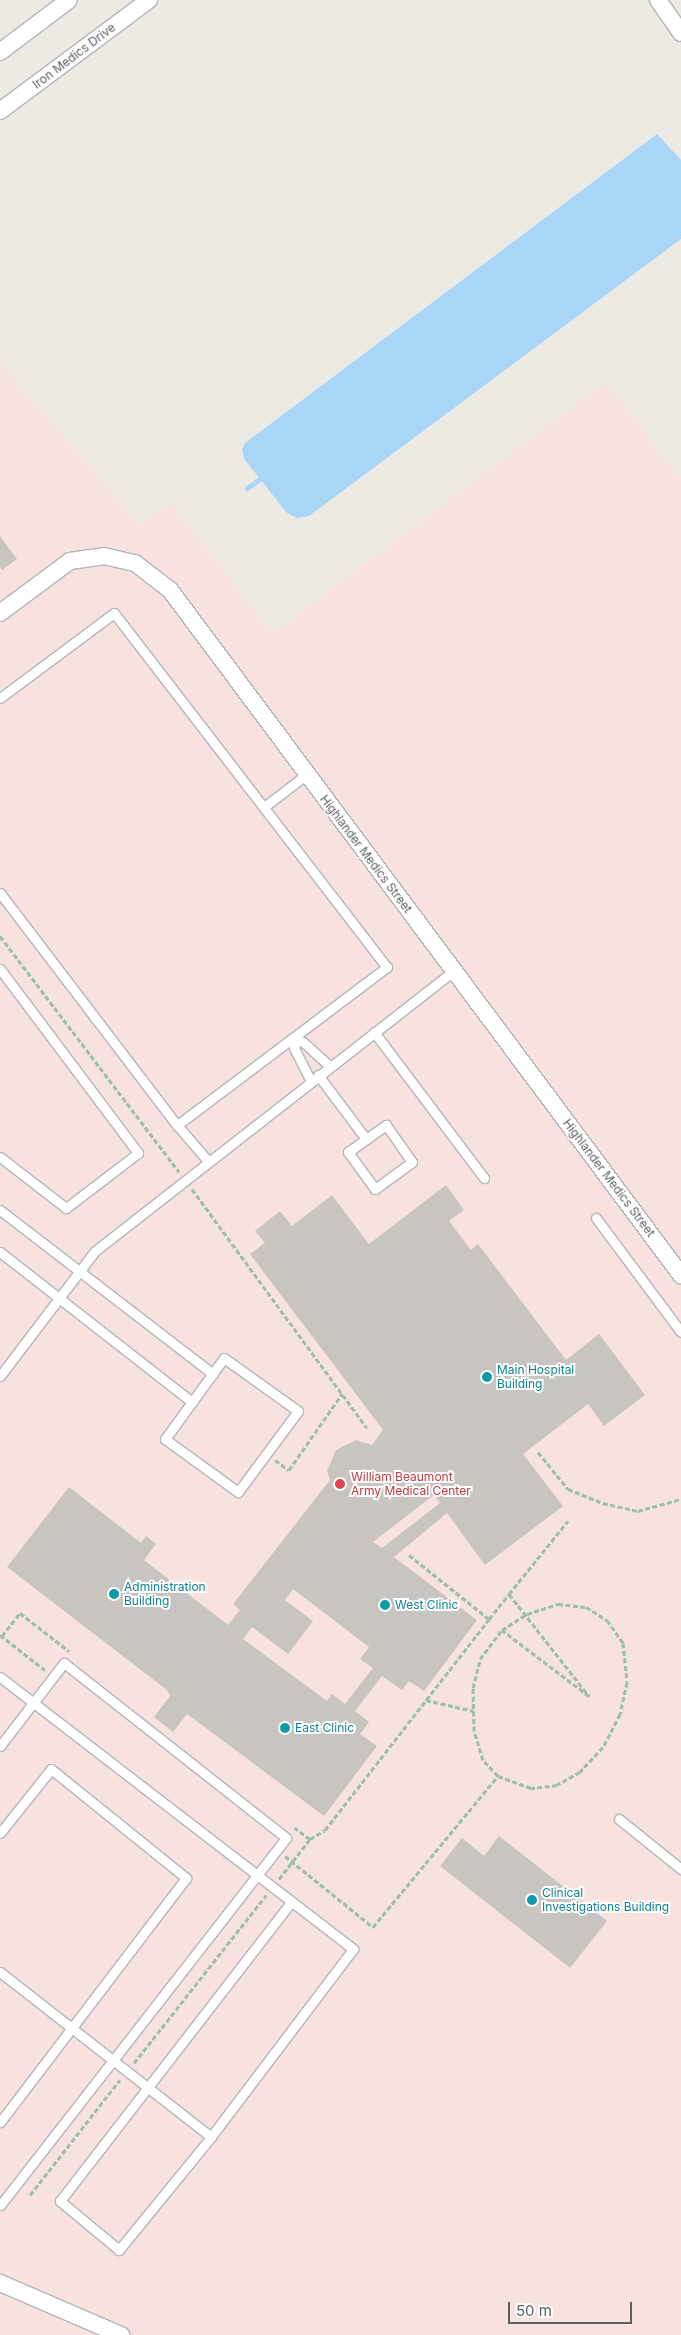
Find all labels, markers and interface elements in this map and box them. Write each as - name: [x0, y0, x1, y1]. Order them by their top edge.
- street label: Iron Medics Drive: [30, 20, 118, 92]
- street label: Highlander Medics Street: [317, 792, 415, 916]
- street label: Highlander Medics Street: [560, 1116, 658, 1240]
- place label: Main Hospital Building: [497, 1363, 574, 1391]
- marker: Main Hospital Building: [481, 1371, 493, 1383]
- place label: William Beaumont Army Medical Center: [351, 1470, 471, 1498]
- marker: William Beaumont Army Medical Center: [333, 1477, 347, 1491]
- place label: Administration Building: [124, 1580, 206, 1608]
- marker: Administration Building: [108, 1588, 120, 1600]
- place label: West Clinic: [395, 1598, 458, 1612]
- marker: West Clinic: [379, 1599, 391, 1611]
- place label: East Clinic: [295, 1721, 354, 1735]
- marker: East Clinic: [279, 1722, 291, 1734]
- place label: Clinical Investigations Building: [542, 1886, 669, 1914]
- marker: Clinical Investigations Building: [526, 1894, 538, 1906]
- scale bar: [511, 2292, 635, 2324]
- text: 50 m: [516, 2301, 552, 2320]

